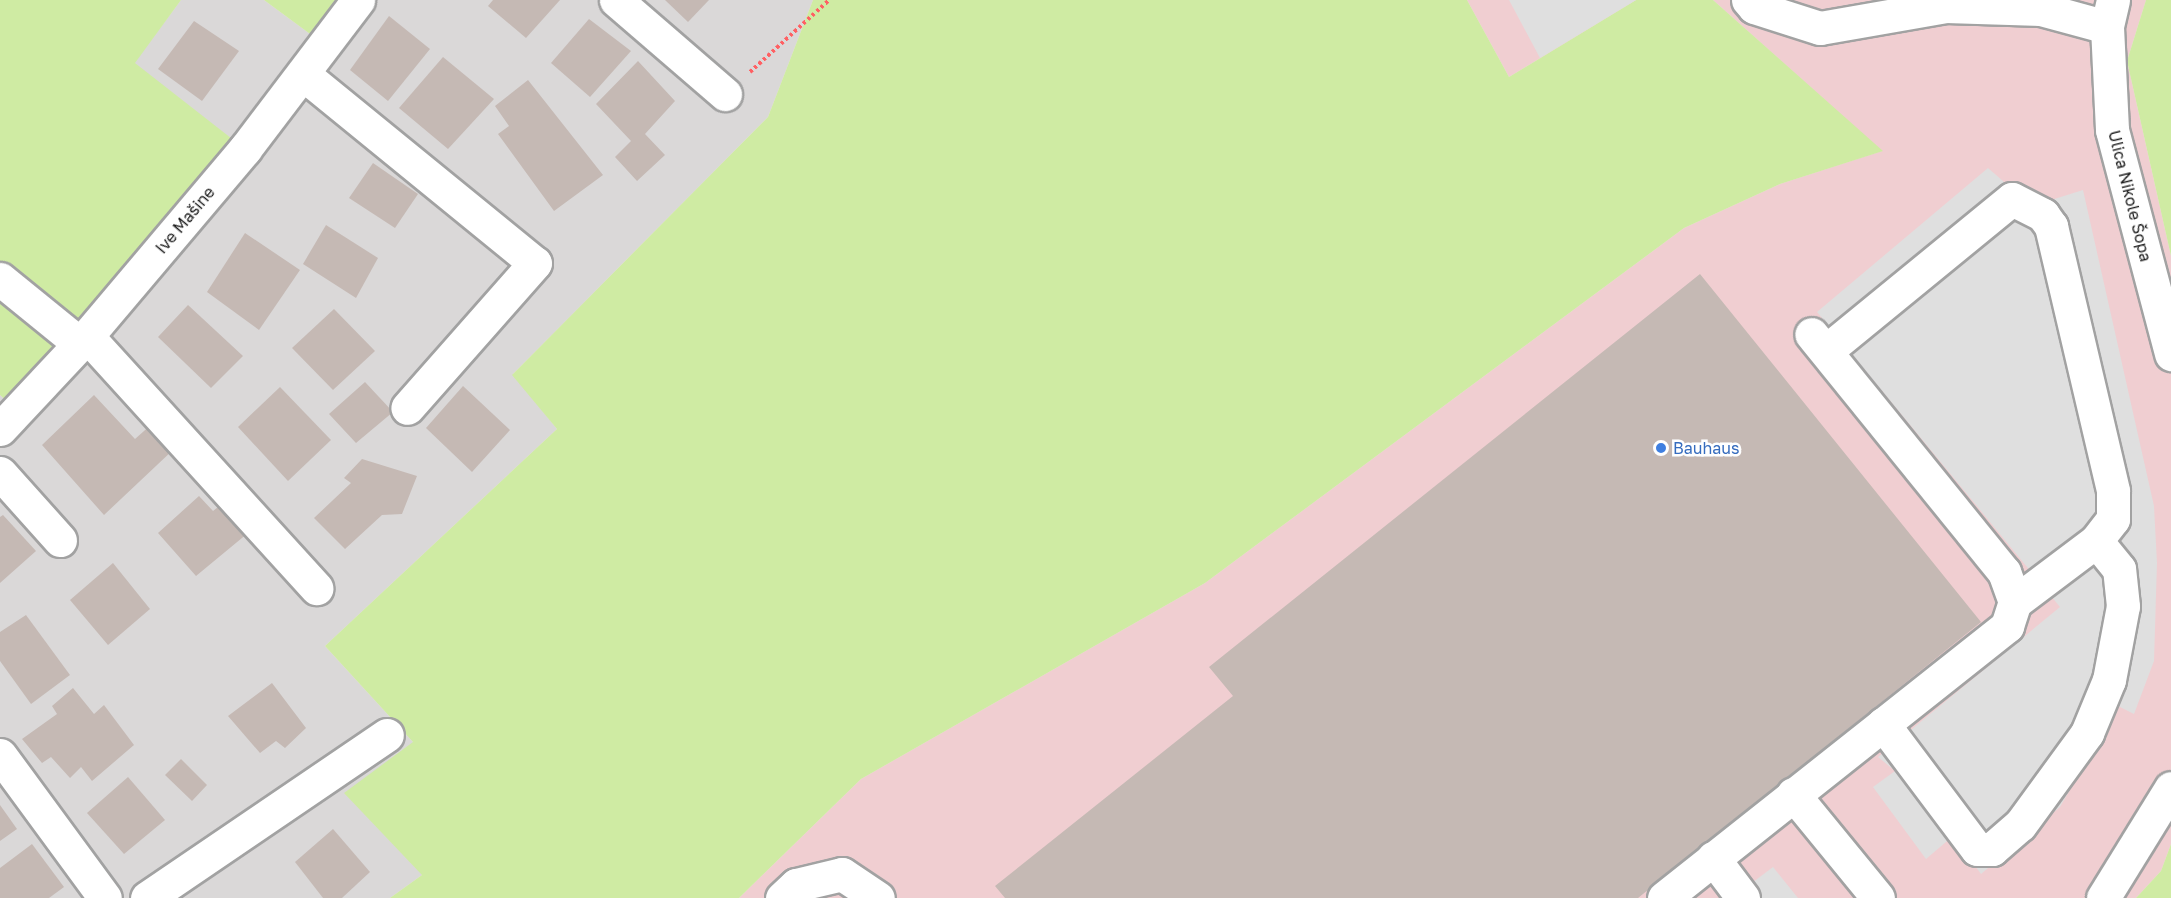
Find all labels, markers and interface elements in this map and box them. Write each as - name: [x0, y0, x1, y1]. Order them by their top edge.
- street label: Ulica Nikole Šopa: [2104, 128, 2156, 264]
- street label: Ive Mašine: [151, 183, 219, 257]
- place label: Bauhaus: [1673, 438, 1739, 458]
- marker: Bauhaus: [1654, 441, 1668, 455]

